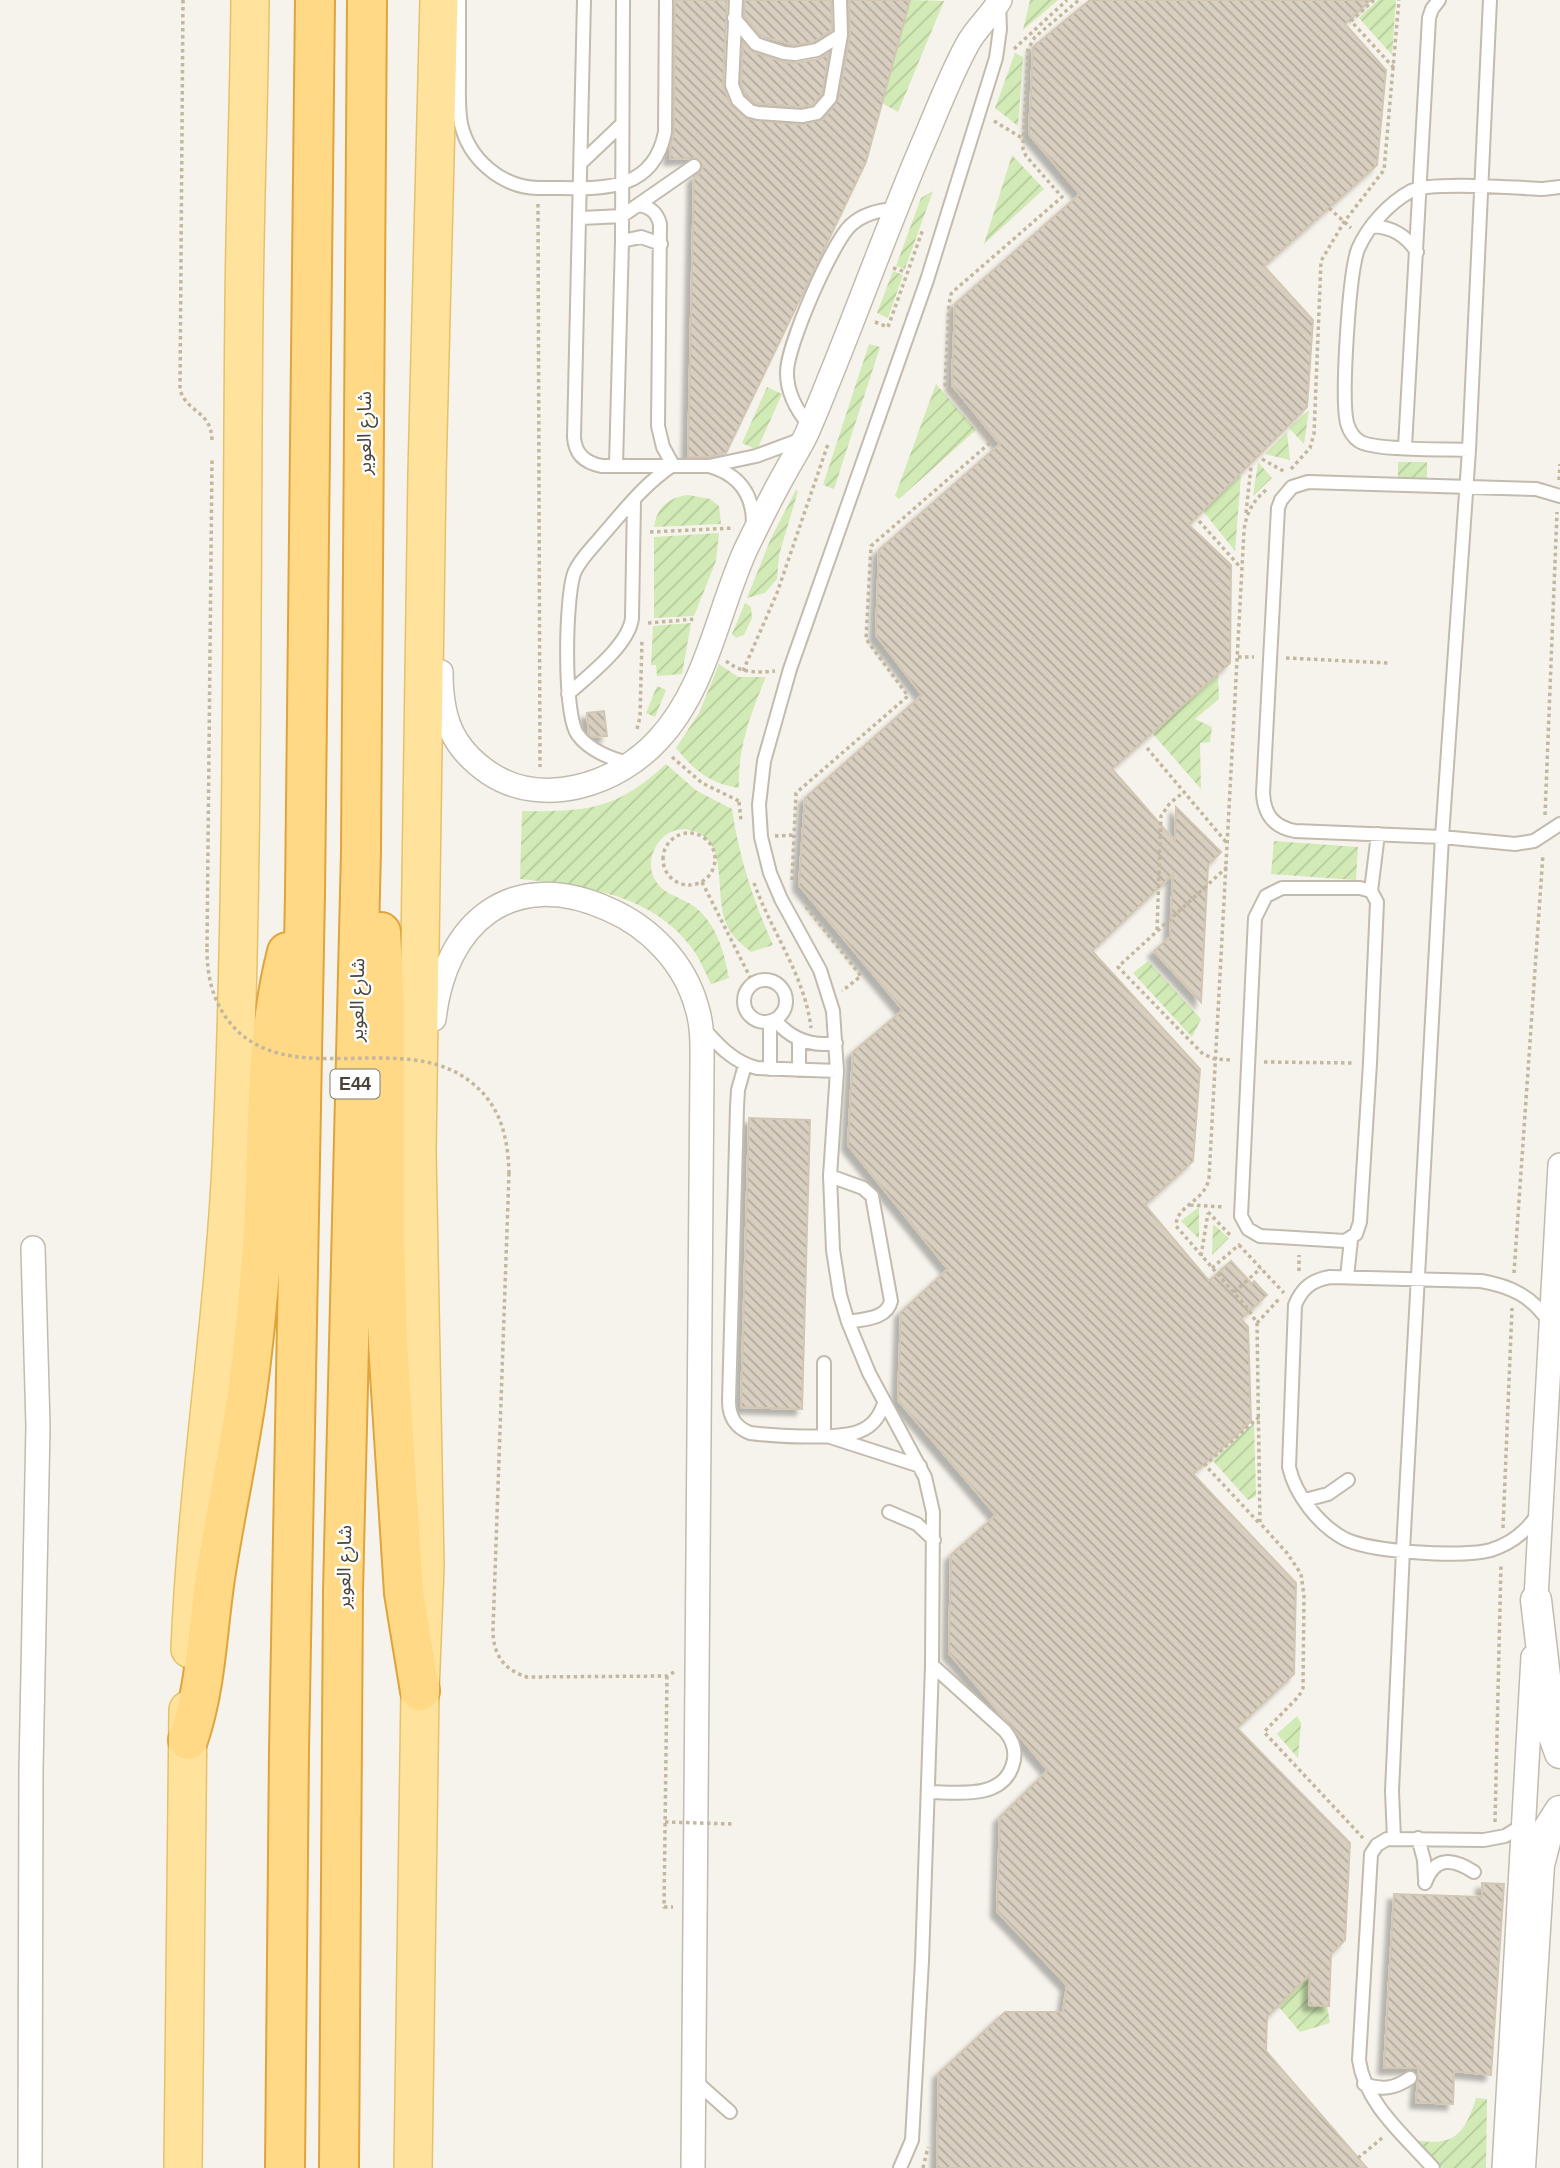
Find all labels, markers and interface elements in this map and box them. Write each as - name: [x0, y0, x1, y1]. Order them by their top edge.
- street label: شارع العوير: [354, 391, 378, 476]
- street label: شارع العوير: [346, 958, 371, 1043]
- road number: E44: [330, 1070, 380, 1098]
- street label: شارع العوير: [333, 1525, 358, 1610]

